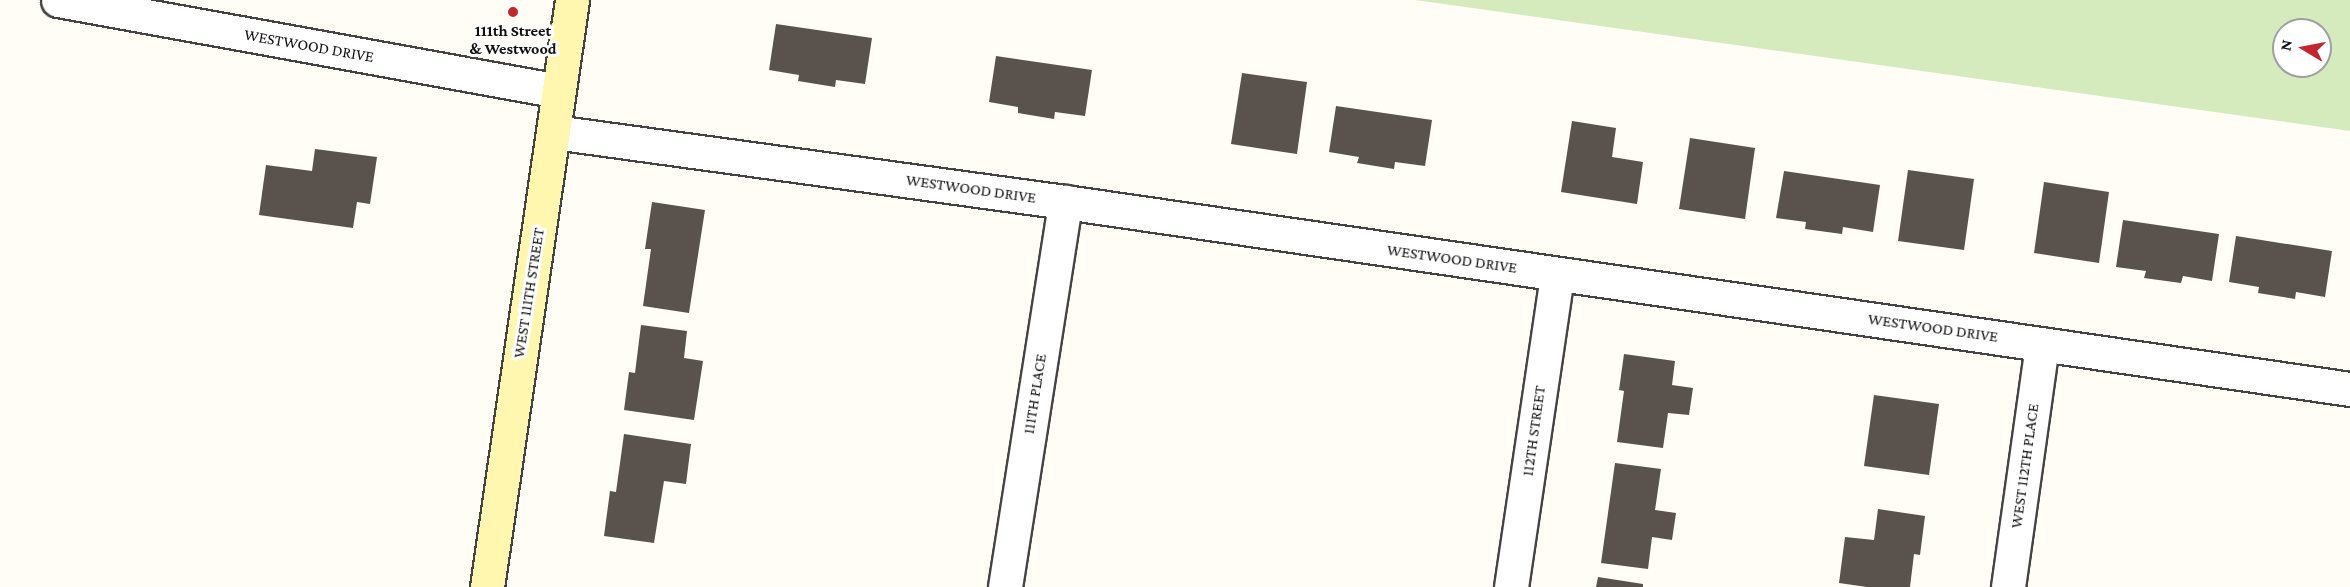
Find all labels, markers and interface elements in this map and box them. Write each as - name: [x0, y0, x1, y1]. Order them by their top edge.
- marker: 111th Street & Westwood: [506, 5, 520, 19]
- north arrow: [2272, 18, 2332, 78]
- place label: 111th Street & Westwood: [469, 21, 557, 59]
- street label: WESTWOOD DRIVE: [243, 25, 375, 67]
- text: N: [2276, 38, 2295, 52]
- street label: WESTWOOD DRIVE: [905, 170, 1037, 208]
- street label: WEST 111TH STREET: [509, 227, 549, 359]
- street label: WESTWOOD DRIVE: [1386, 240, 1518, 278]
- street label: WESTWOOD DRIVE: [1867, 309, 1999, 347]
- street label: 111TH PLACE: [1019, 352, 1051, 436]
- street label: 112TH STREET: [1518, 384, 1550, 478]
- street label: WEST 112TH PLACE: [2007, 402, 2043, 530]

